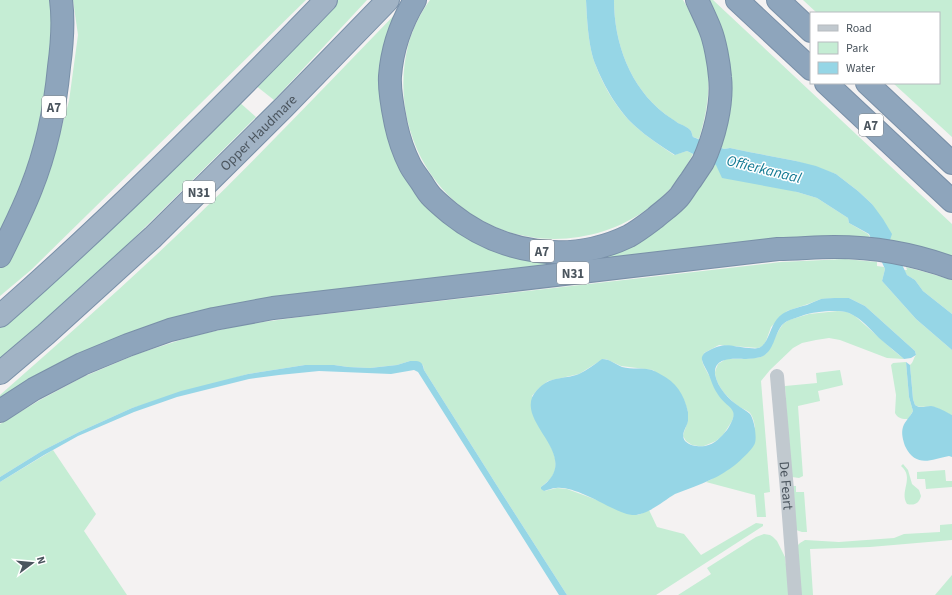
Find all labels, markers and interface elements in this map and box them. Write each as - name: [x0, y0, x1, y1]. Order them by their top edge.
- legend: [810, 12, 940, 84]
- text: Road: [846, 20, 872, 37]
- text: Park: [846, 40, 868, 57]
- text: Water: [846, 60, 876, 77]
- street label: Opper Haudmare: [216, 90, 302, 176]
- road number: A7: [42, 96, 66, 118]
- road number: A7: [859, 114, 883, 136]
- water label: Offierkanaal: [724, 150, 804, 189]
- road number: N31: [183, 181, 215, 203]
- road number: A7: [530, 240, 554, 262]
- road number: N31: [557, 262, 589, 284]
- street label: De Feart: [774, 461, 798, 511]
- north arrow: [12, 543, 52, 583]
- text: N: [33, 555, 49, 566]

